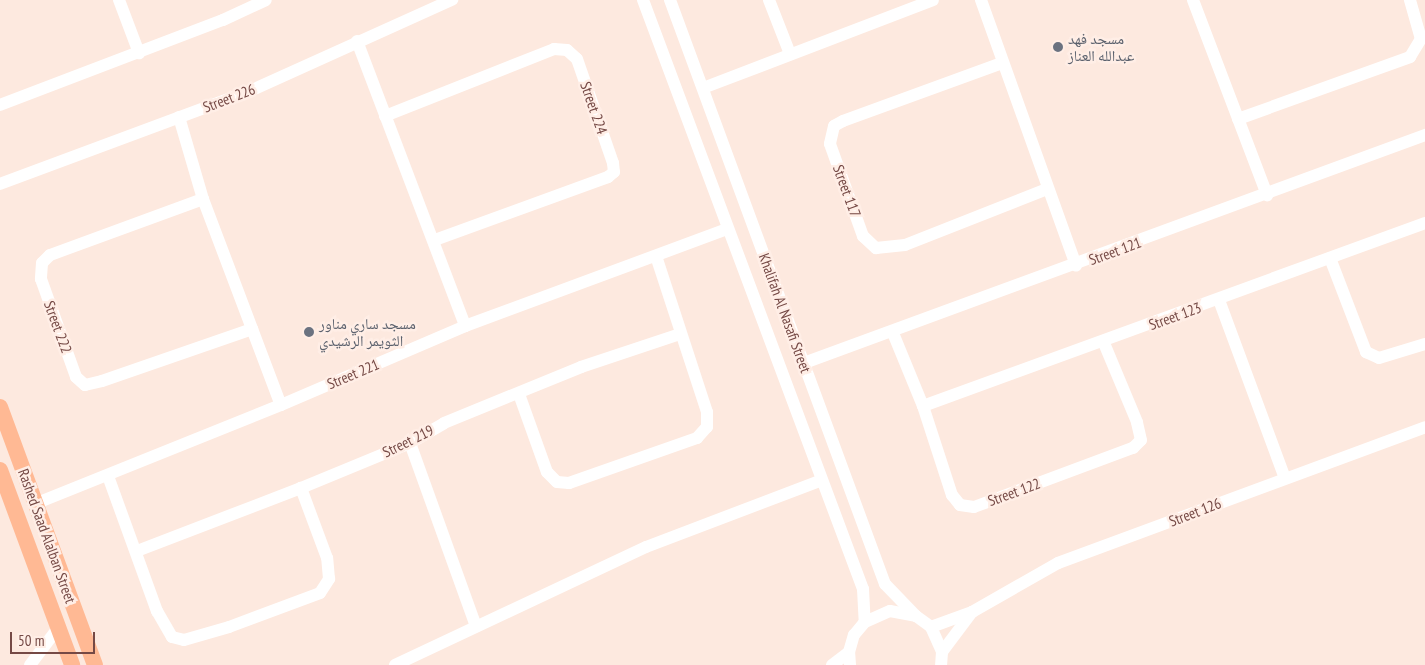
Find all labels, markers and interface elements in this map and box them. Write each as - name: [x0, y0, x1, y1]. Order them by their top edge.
- place label: مسجد فهد عبدالله العناز: [1068, 29, 1134, 64]
- marker: مسجد فهد عبدالله العناز: [1052, 41, 1064, 53]
- street label: Street 224: [577, 79, 611, 137]
- street label: Street 226: [200, 80, 258, 116]
- street label: Street 117: [829, 162, 865, 220]
- street label: Street 121: [1086, 233, 1144, 269]
- street label: Khalifah Al Nasafi Street: [755, 251, 815, 375]
- street label: Street 222: [40, 298, 76, 356]
- street label: Street 123: [1146, 298, 1204, 334]
- place label: مسجد ساري مناور الثويمر الرشيدي: [319, 314, 416, 349]
- marker: مسجد ساري مناور الثويمر الرشيدي: [303, 326, 315, 338]
- street label: Street 221: [324, 355, 382, 393]
- street label: Street 219: [380, 421, 436, 461]
- street label: Rashed Saad Alalban Street: [14, 466, 80, 606]
- street label: Street 122: [985, 474, 1043, 510]
- street label: Street 126: [1166, 494, 1224, 530]
- scale bar: [12, 622, 98, 654]
- text: 50 m: [18, 631, 44, 650]

